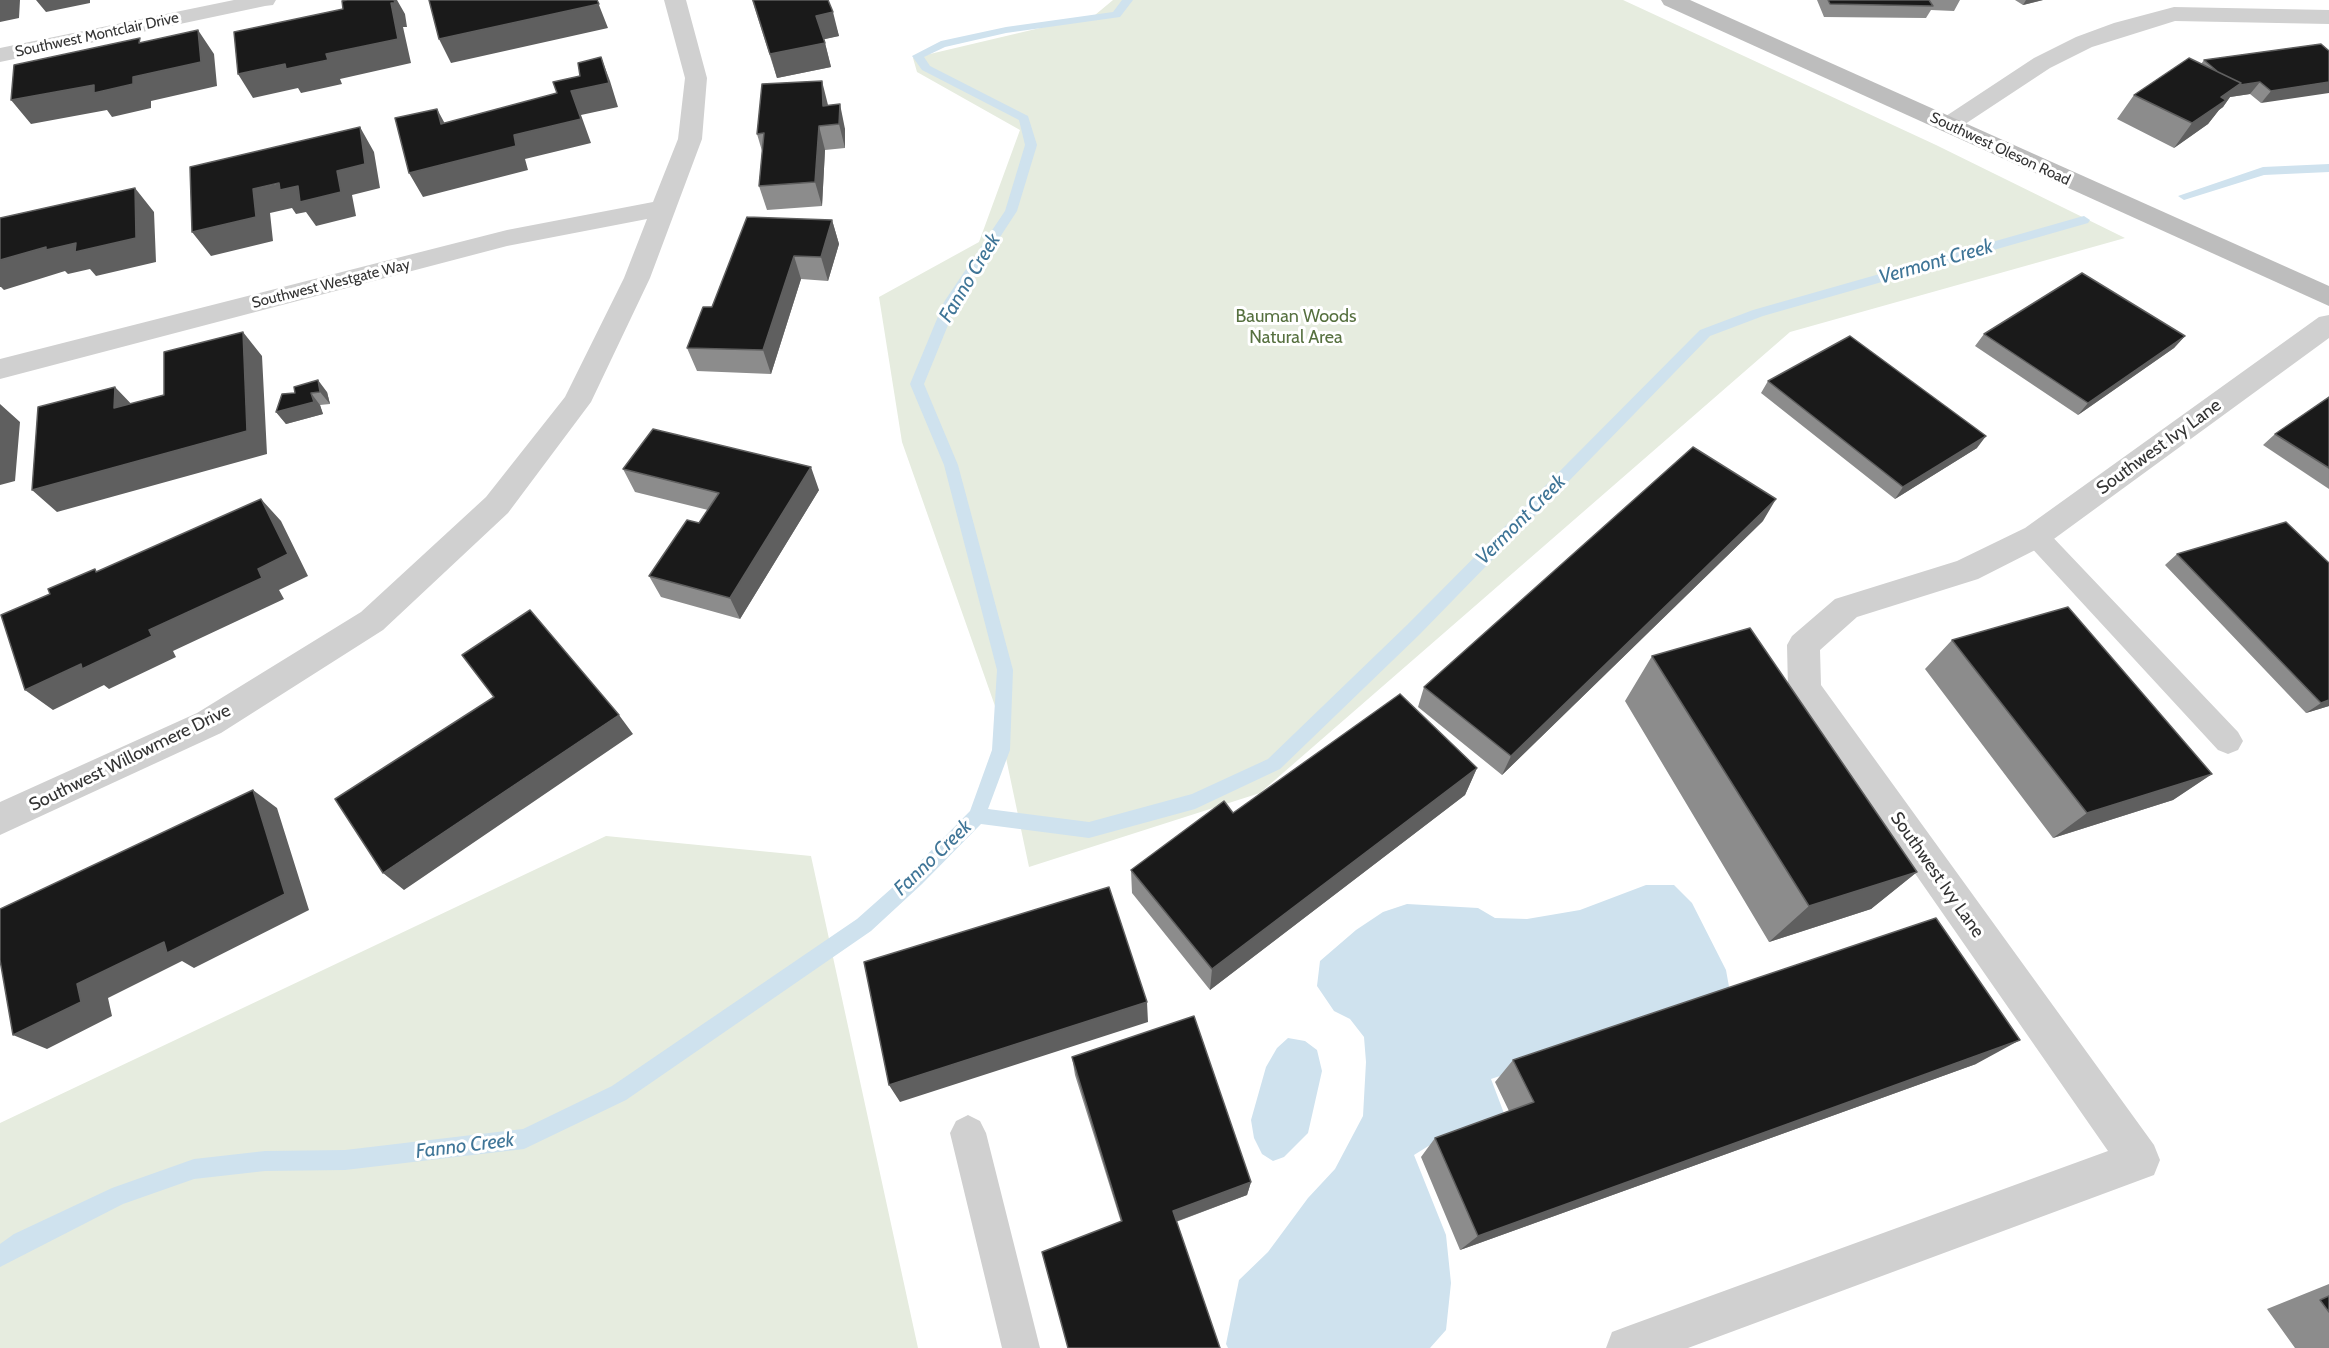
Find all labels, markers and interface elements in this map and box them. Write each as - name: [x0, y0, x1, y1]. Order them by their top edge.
- street label: Southwest Montclair Drive: [13, 9, 181, 61]
- street label: Southwest Oleson Road: [1927, 109, 2073, 189]
- water label: Fanno Creek: [934, 229, 1006, 327]
- water label: Vermont Creek: [1876, 234, 1996, 290]
- street label: Southwest Westgate Way: [250, 256, 412, 312]
- park label: Bauman Woods Natural Area: [1236, 306, 1356, 348]
- street label: Southwest Ivy Lane: [2093, 395, 2225, 499]
- water label: Vermont Creek: [1471, 470, 1571, 570]
- street label: Southwest Willowmere Drive: [26, 700, 234, 816]
- street label: Southwest Ivy Lane: [1886, 808, 1988, 942]
- water label: Fanno Creek: [889, 815, 977, 901]
- water label: Fanno Creek: [414, 1128, 516, 1164]

